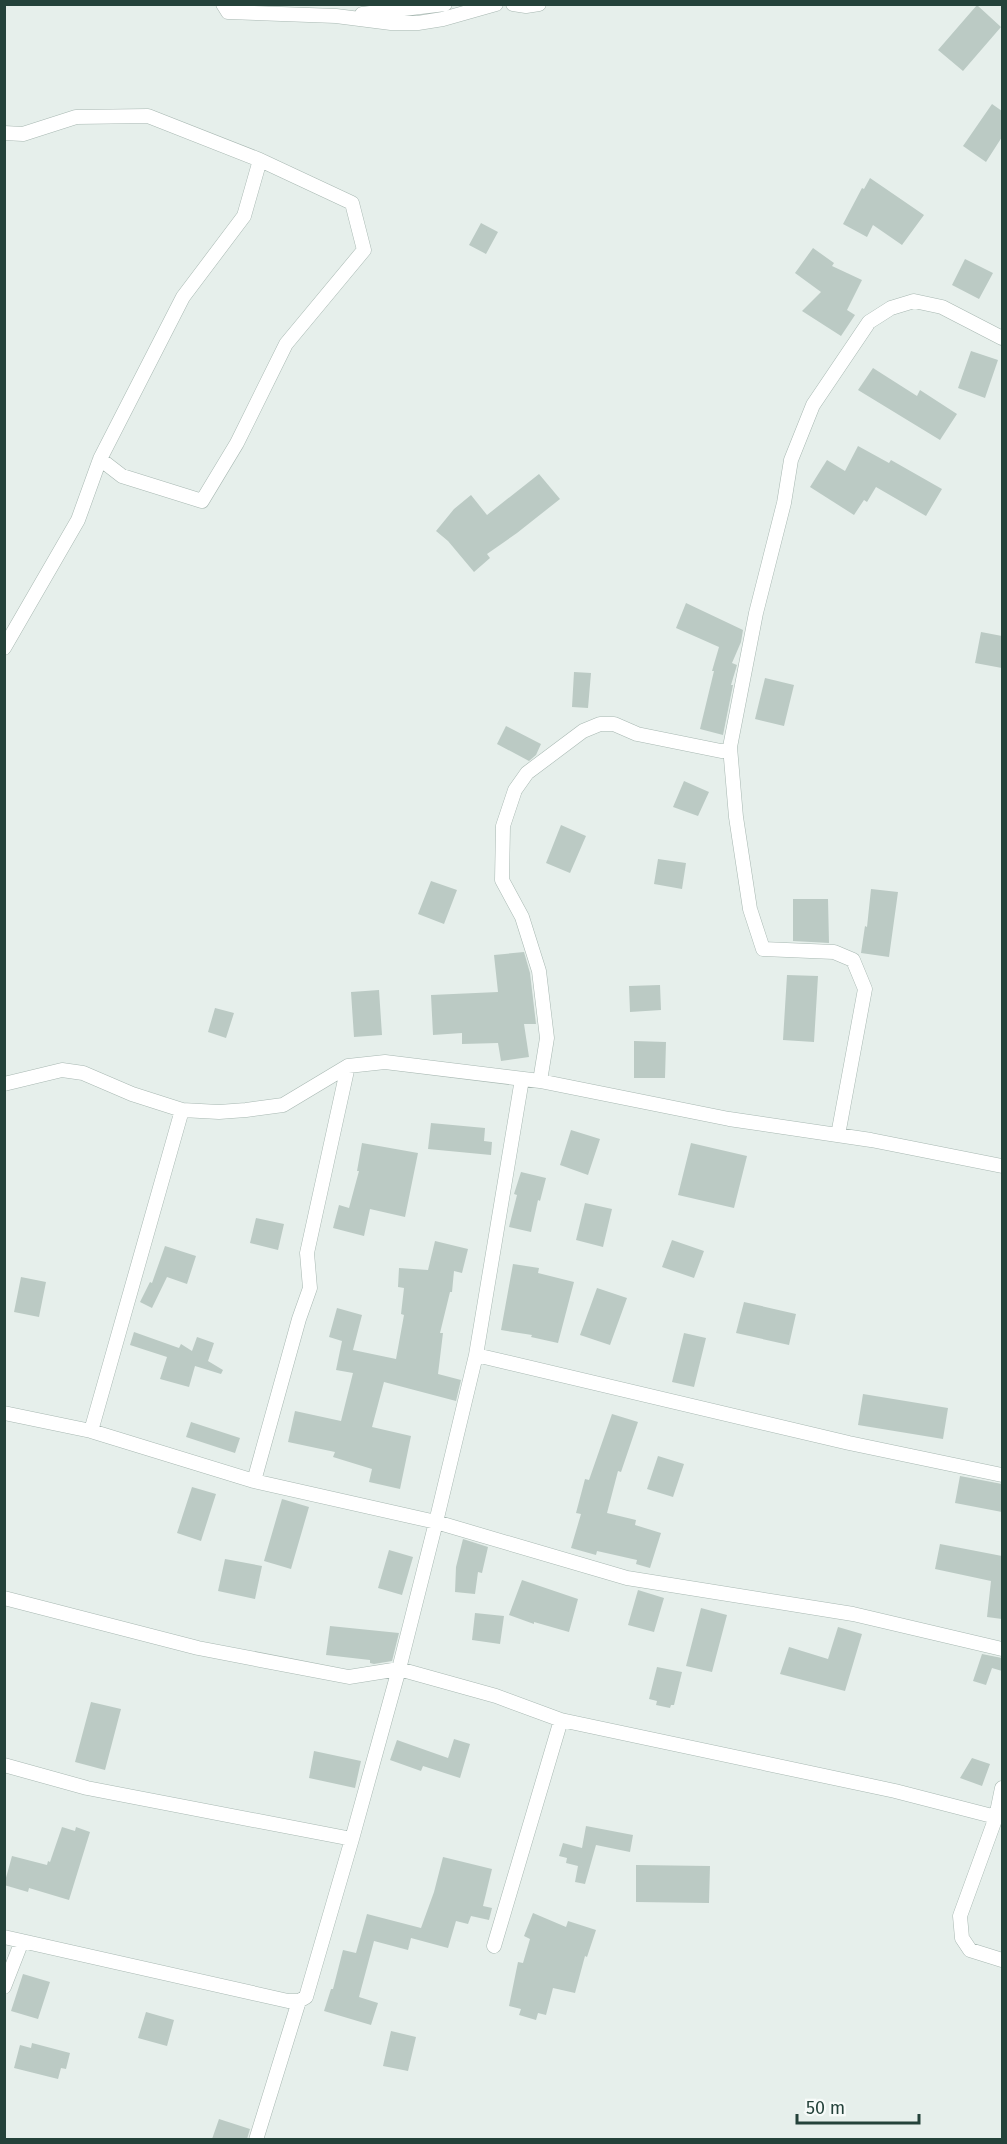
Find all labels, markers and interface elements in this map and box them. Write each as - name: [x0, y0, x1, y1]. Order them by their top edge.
- scale bar: [797, 2087, 918, 2125]
- text: 50 m: [806, 2097, 845, 2119]

